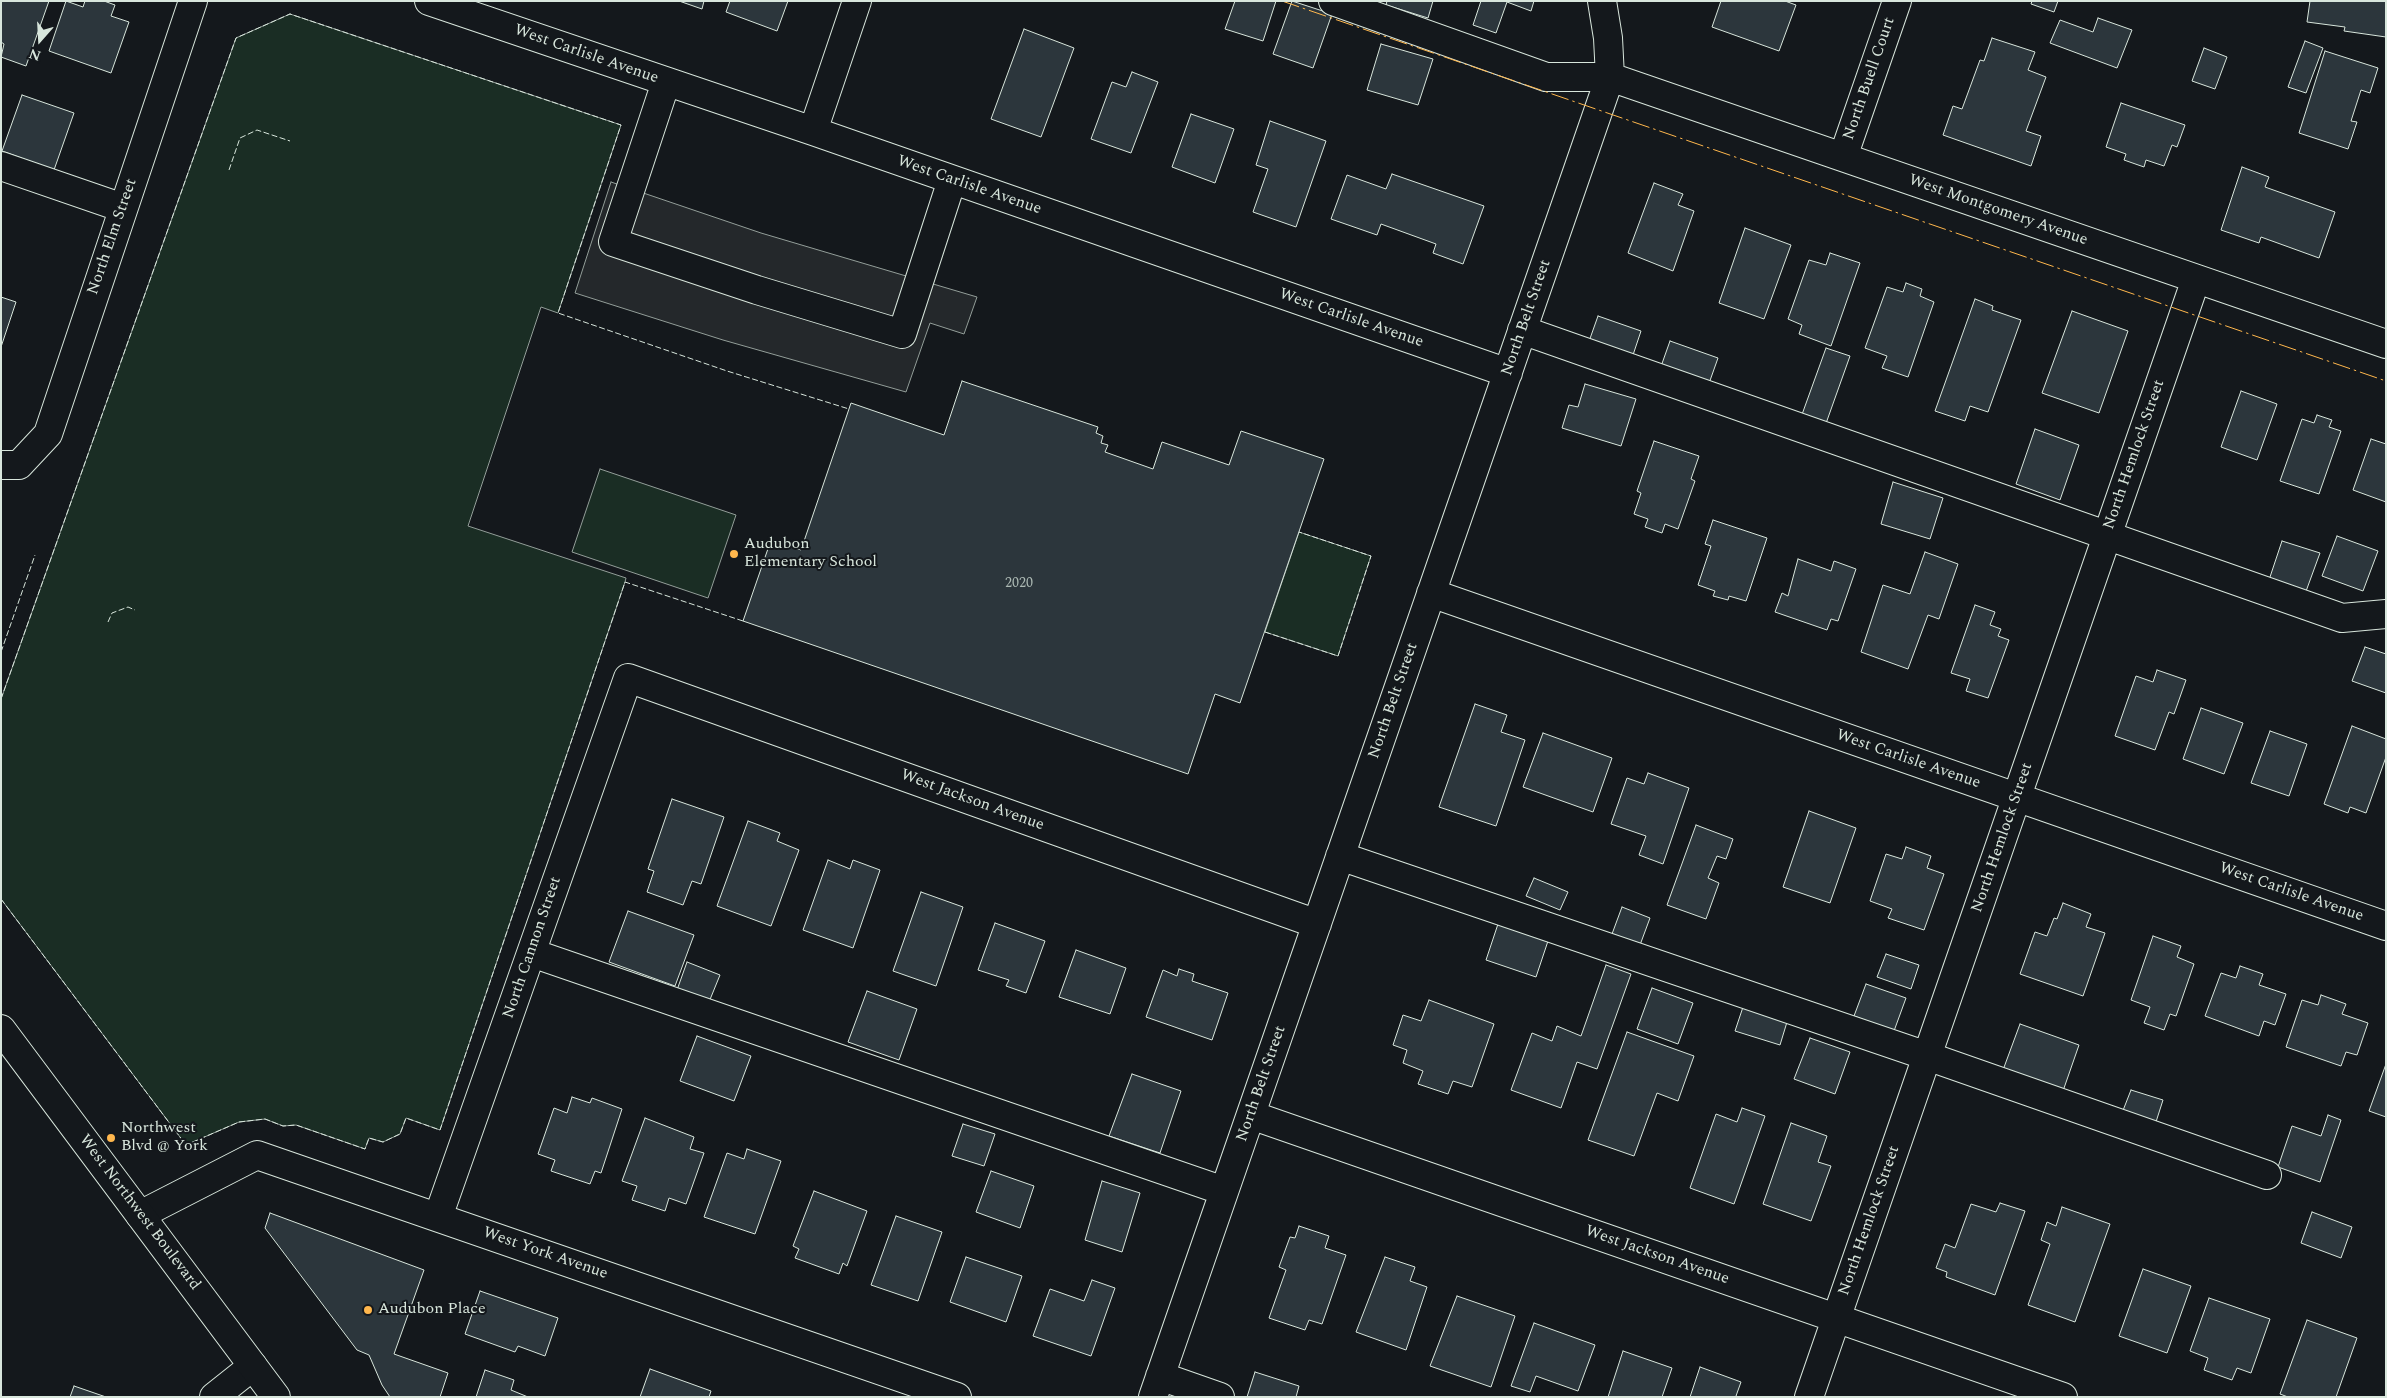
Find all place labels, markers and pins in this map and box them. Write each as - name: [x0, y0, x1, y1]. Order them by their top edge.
- place label: Audubon Elementary School: [744, 535, 877, 573]
- marker: Audubon Elementary School: [728, 548, 740, 560]
- place label: Northwest Blvd @ York: [121, 1119, 208, 1157]
- marker: Northwest Blvd @ York: [105, 1132, 117, 1144]
- place label: Audubon Place: [378, 1300, 486, 1320]
- marker: Audubon Place: [362, 1304, 374, 1316]

